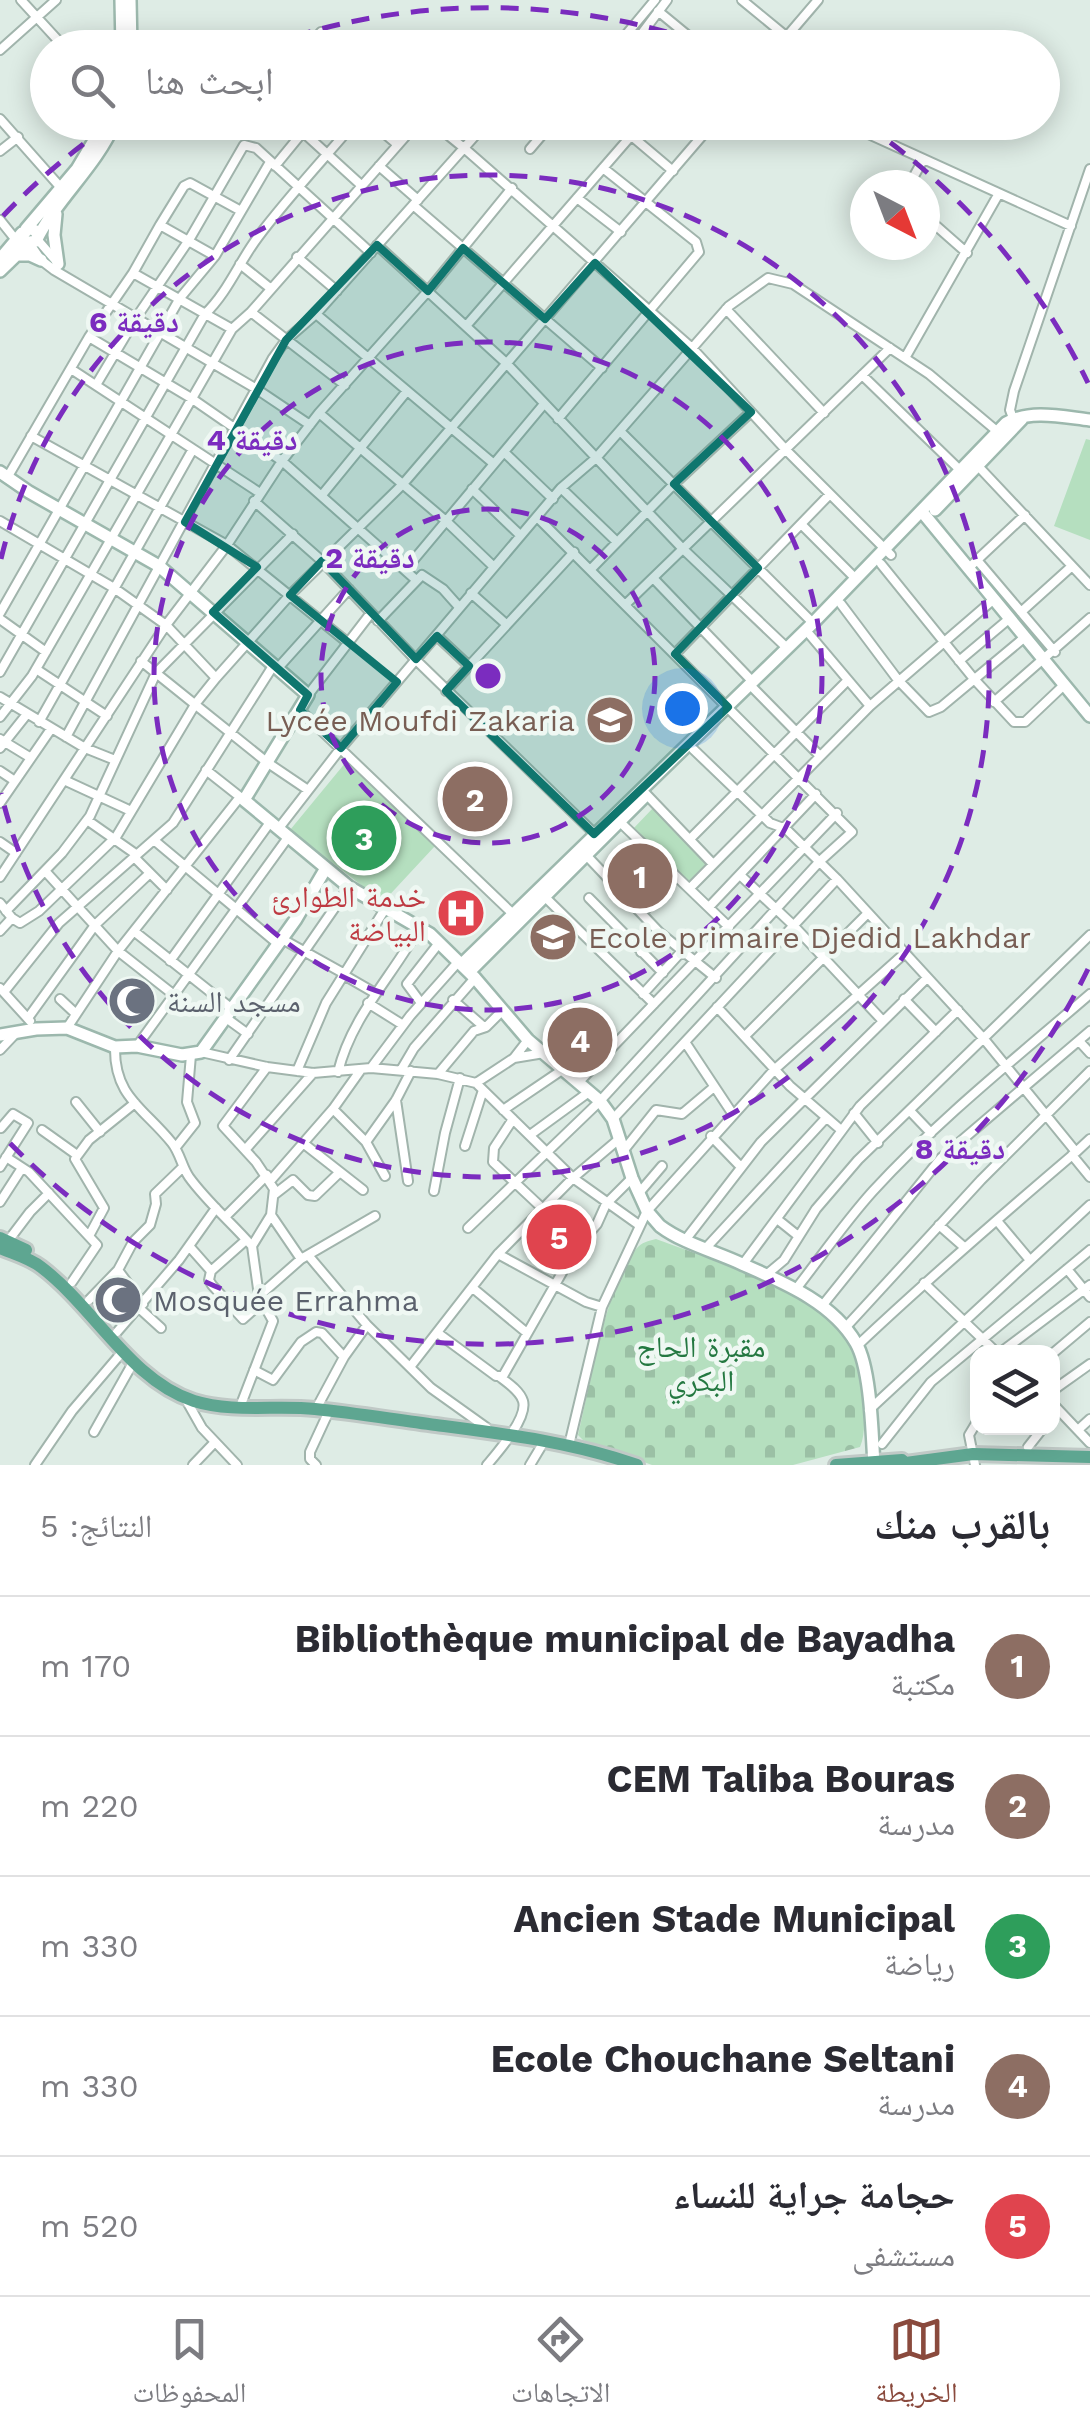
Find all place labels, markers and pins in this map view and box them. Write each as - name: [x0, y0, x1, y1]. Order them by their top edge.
- centre of rings: [470, 658, 506, 694]
- school or university icon: Lycée Moufdi Zakaria: [584, 694, 636, 746]
- place label: Lycée Moufdi Zakaria: [266, 703, 575, 738]
- pin: 2: [442, 762, 508, 836]
- pin: 3: [332, 800, 396, 876]
- pin: 1: [608, 838, 672, 914]
- place label: خدمة الطوارئ البياضة: [272, 879, 426, 948]
- hospital icon: خدمة الطوارئ البياضة: [435, 887, 487, 939]
- school or university icon: Ecole primaire Djedid Lakhdar: [527, 911, 579, 963]
- place label: Ecole primaire Djedid Lakhdar: [588, 920, 1031, 955]
- mosque icon: مسجد السنة: [106, 975, 158, 1027]
- place label: مسجد السنة: [167, 984, 301, 1019]
- pin: 4: [548, 1002, 612, 1078]
- pin: 5: [526, 1200, 592, 1274]
- mosque icon: Mosquée Errahma: [92, 1274, 144, 1326]
- place label: Mosquée Errahma: [153, 1283, 419, 1318]

